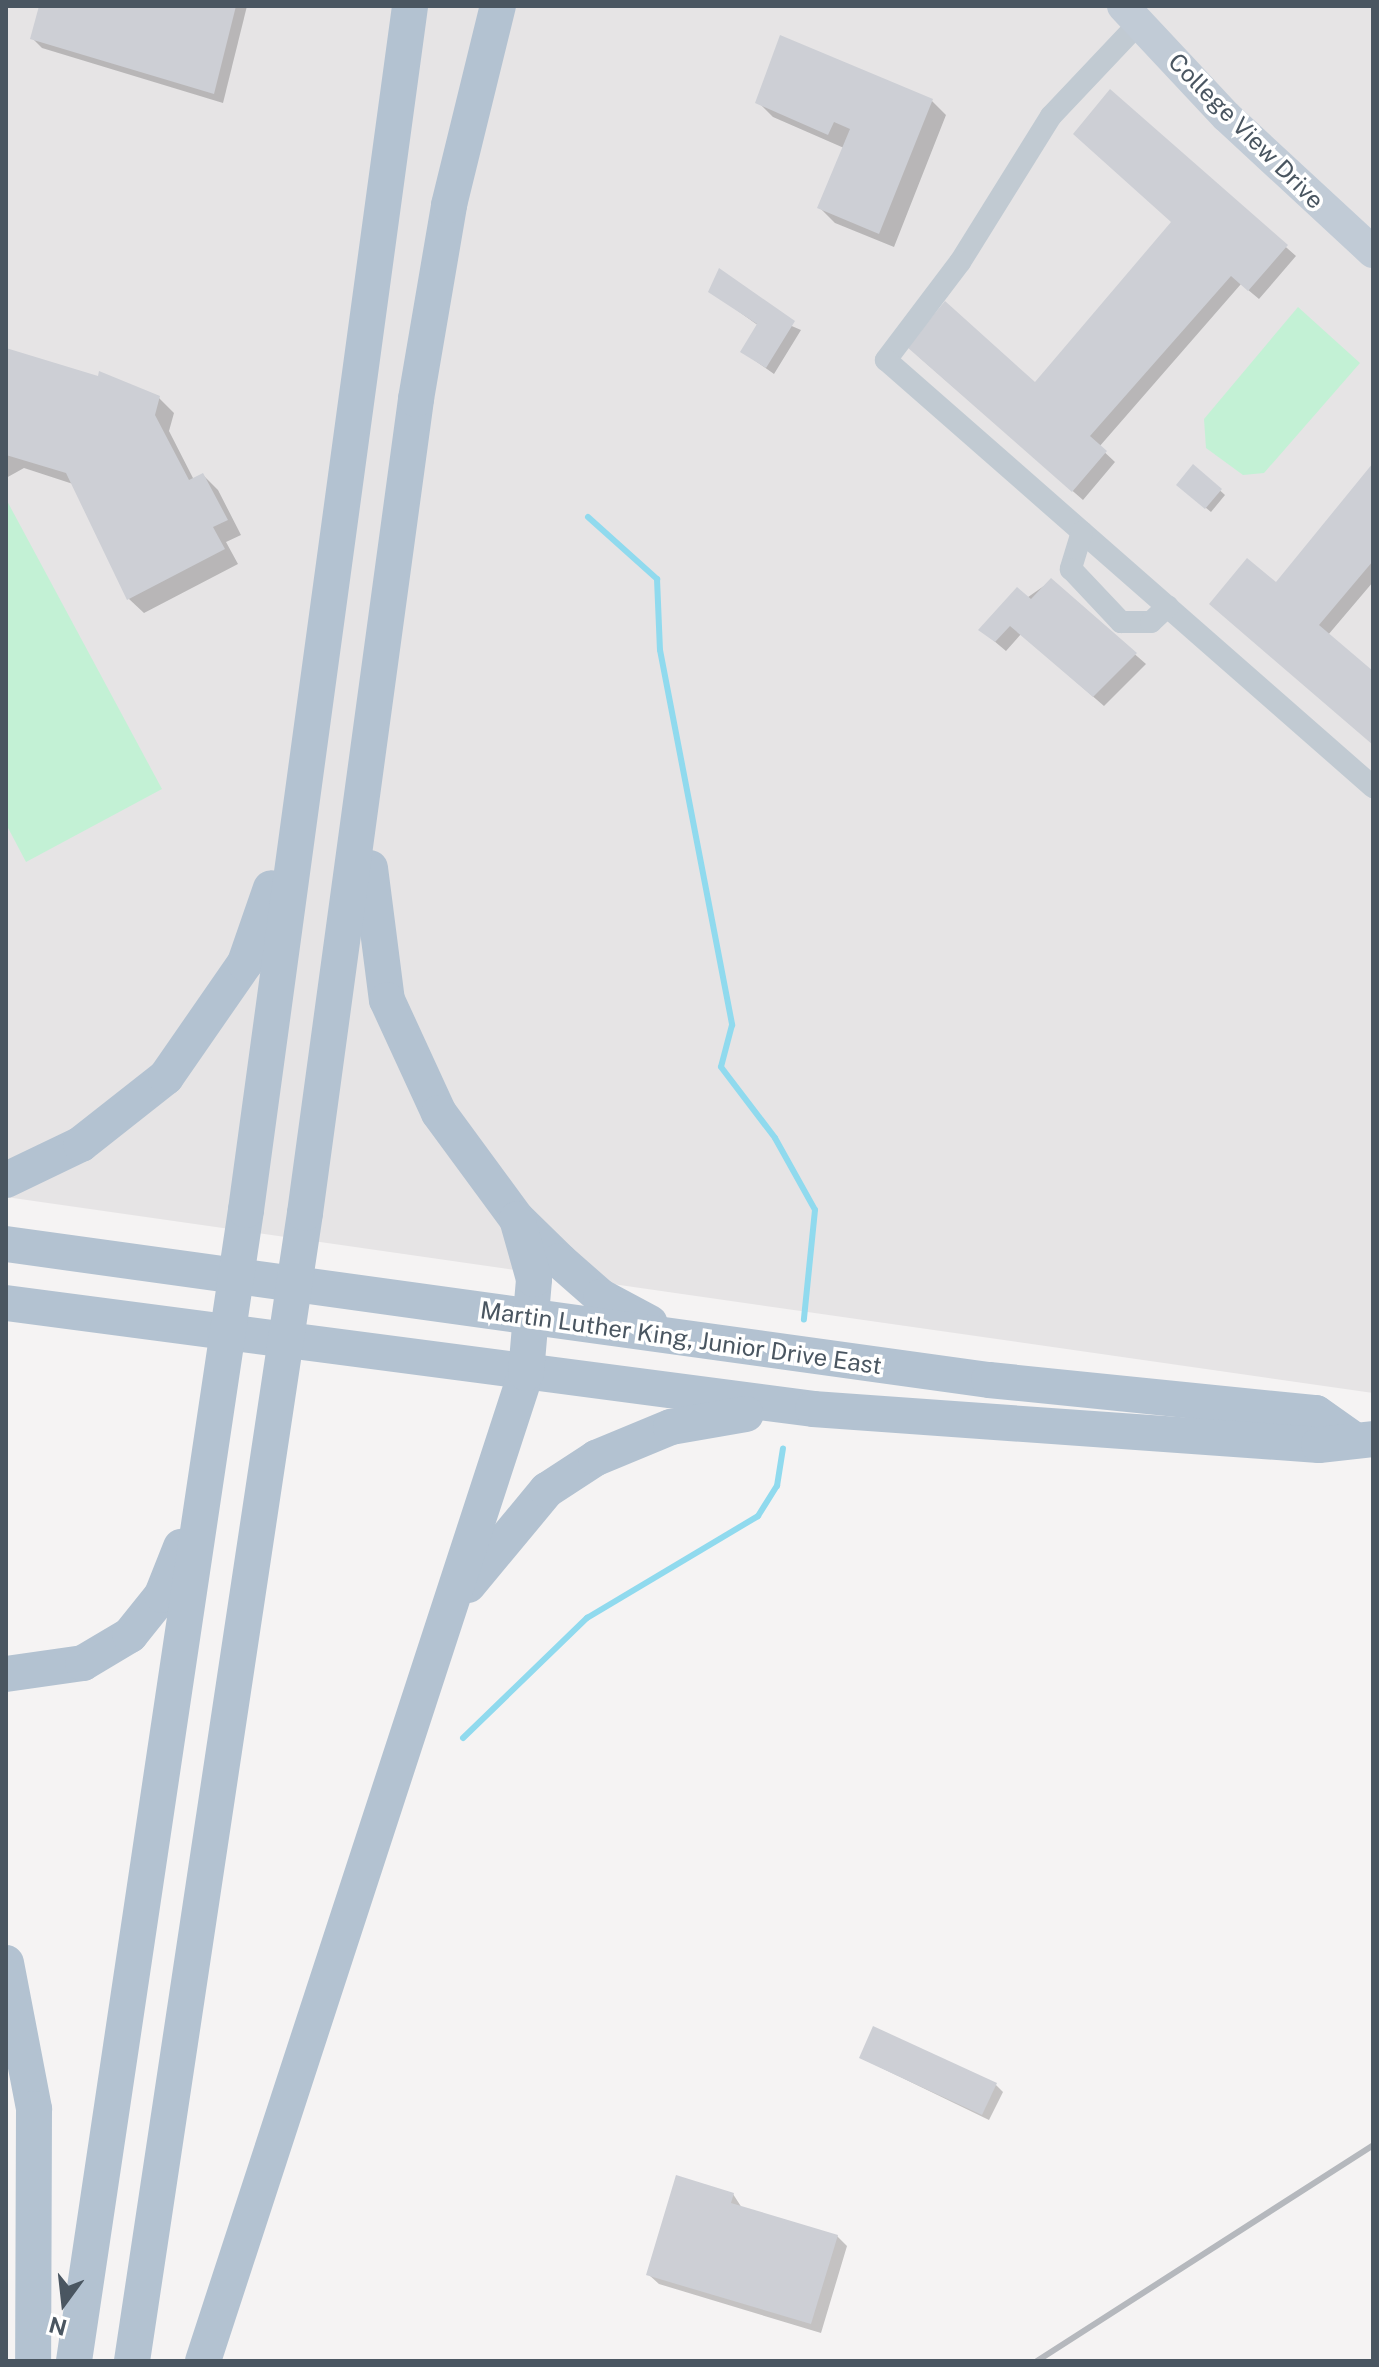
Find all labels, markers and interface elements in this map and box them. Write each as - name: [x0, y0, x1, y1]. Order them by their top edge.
- street label: College View Drive: [1162, 47, 1330, 215]
- street label: Martin Luther King, Junior Drive East: [478, 1296, 884, 1380]
- north arrow: [24, 2263, 104, 2343]
- text: N: [46, 2311, 69, 2341]

